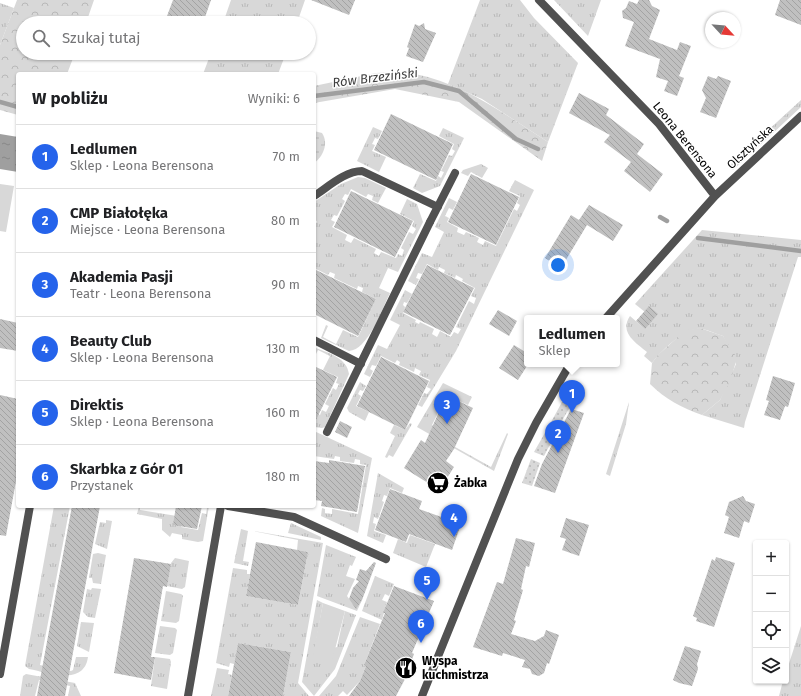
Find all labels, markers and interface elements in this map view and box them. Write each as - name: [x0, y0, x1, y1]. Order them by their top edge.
- north arrow: [705, 12, 741, 48]
- search box: [16, 16, 316, 60]
- icon: search: [30, 27, 52, 49]
- text: Szukaj tutaj: [62, 29, 140, 47]
- water label: Rów Brzeziński: [331, 65, 419, 90]
- text: W pobliżu: [32, 88, 108, 109]
- text: Wyniki: 6: [248, 91, 300, 106]
- street label: Leona Berensona: [650, 99, 720, 181]
- street label: Olsztyńska: [724, 122, 776, 172]
- text: Ledlumen: [70, 140, 137, 158]
- text: 1: [42, 149, 48, 164]
- text: 70 m: [273, 149, 300, 164]
- text: Sklep · Leona Berensona: [70, 158, 214, 173]
- text: CMP Białołęka: [70, 204, 168, 222]
- text: 2: [42, 213, 48, 228]
- text: 80 m: [271, 213, 300, 228]
- text: Miejsce · Leona Berensona: [70, 222, 225, 237]
- your location: [548, 255, 568, 275]
- text: Akademia Pasji: [70, 268, 173, 286]
- text: 3: [42, 277, 48, 292]
- text: 90 m: [271, 277, 300, 292]
- text: Teatr · Leona Berensona: [70, 286, 211, 301]
- popup: [524, 315, 620, 367]
- text: Ledlumen: [538, 325, 606, 343]
- text: Beauty Club: [70, 332, 152, 350]
- text: 4: [41, 341, 49, 356]
- text: 130 m: [266, 341, 300, 356]
- text: Sklep: [538, 343, 571, 358]
- text: Sklep · Leona Berensona: [70, 350, 214, 365]
- pin: 1: [559, 380, 585, 413]
- pin: 3: [434, 391, 460, 424]
- text: Direktis: [70, 396, 123, 414]
- text: 5: [42, 405, 48, 420]
- text: 160 m: [266, 405, 300, 420]
- text: Sklep · Leona Berensona: [70, 414, 214, 429]
- pin: 2: [545, 420, 571, 453]
- text: Skarbka z Gór 01: [70, 460, 184, 478]
- text: 6: [41, 469, 49, 484]
- text: 180 m: [265, 469, 300, 484]
- supermarket icon: Żabka: [425, 470, 451, 496]
- place label: Żabka: [454, 475, 488, 490]
- text: Przystanek: [70, 478, 133, 493]
- pin: 4: [441, 504, 467, 537]
- map controls: [753, 540, 789, 684]
- button: +: [753, 540, 789, 576]
- pin: 5: [414, 567, 440, 600]
- button: −: [753, 576, 789, 612]
- pin: 6: [408, 610, 434, 643]
- button: locate: [753, 612, 789, 648]
- button: layers: [753, 648, 789, 684]
- place label: Wyspa kuchmistrza: [422, 654, 489, 682]
- restaurant icon: Wyspa kuchmistrza: [393, 655, 419, 681]

